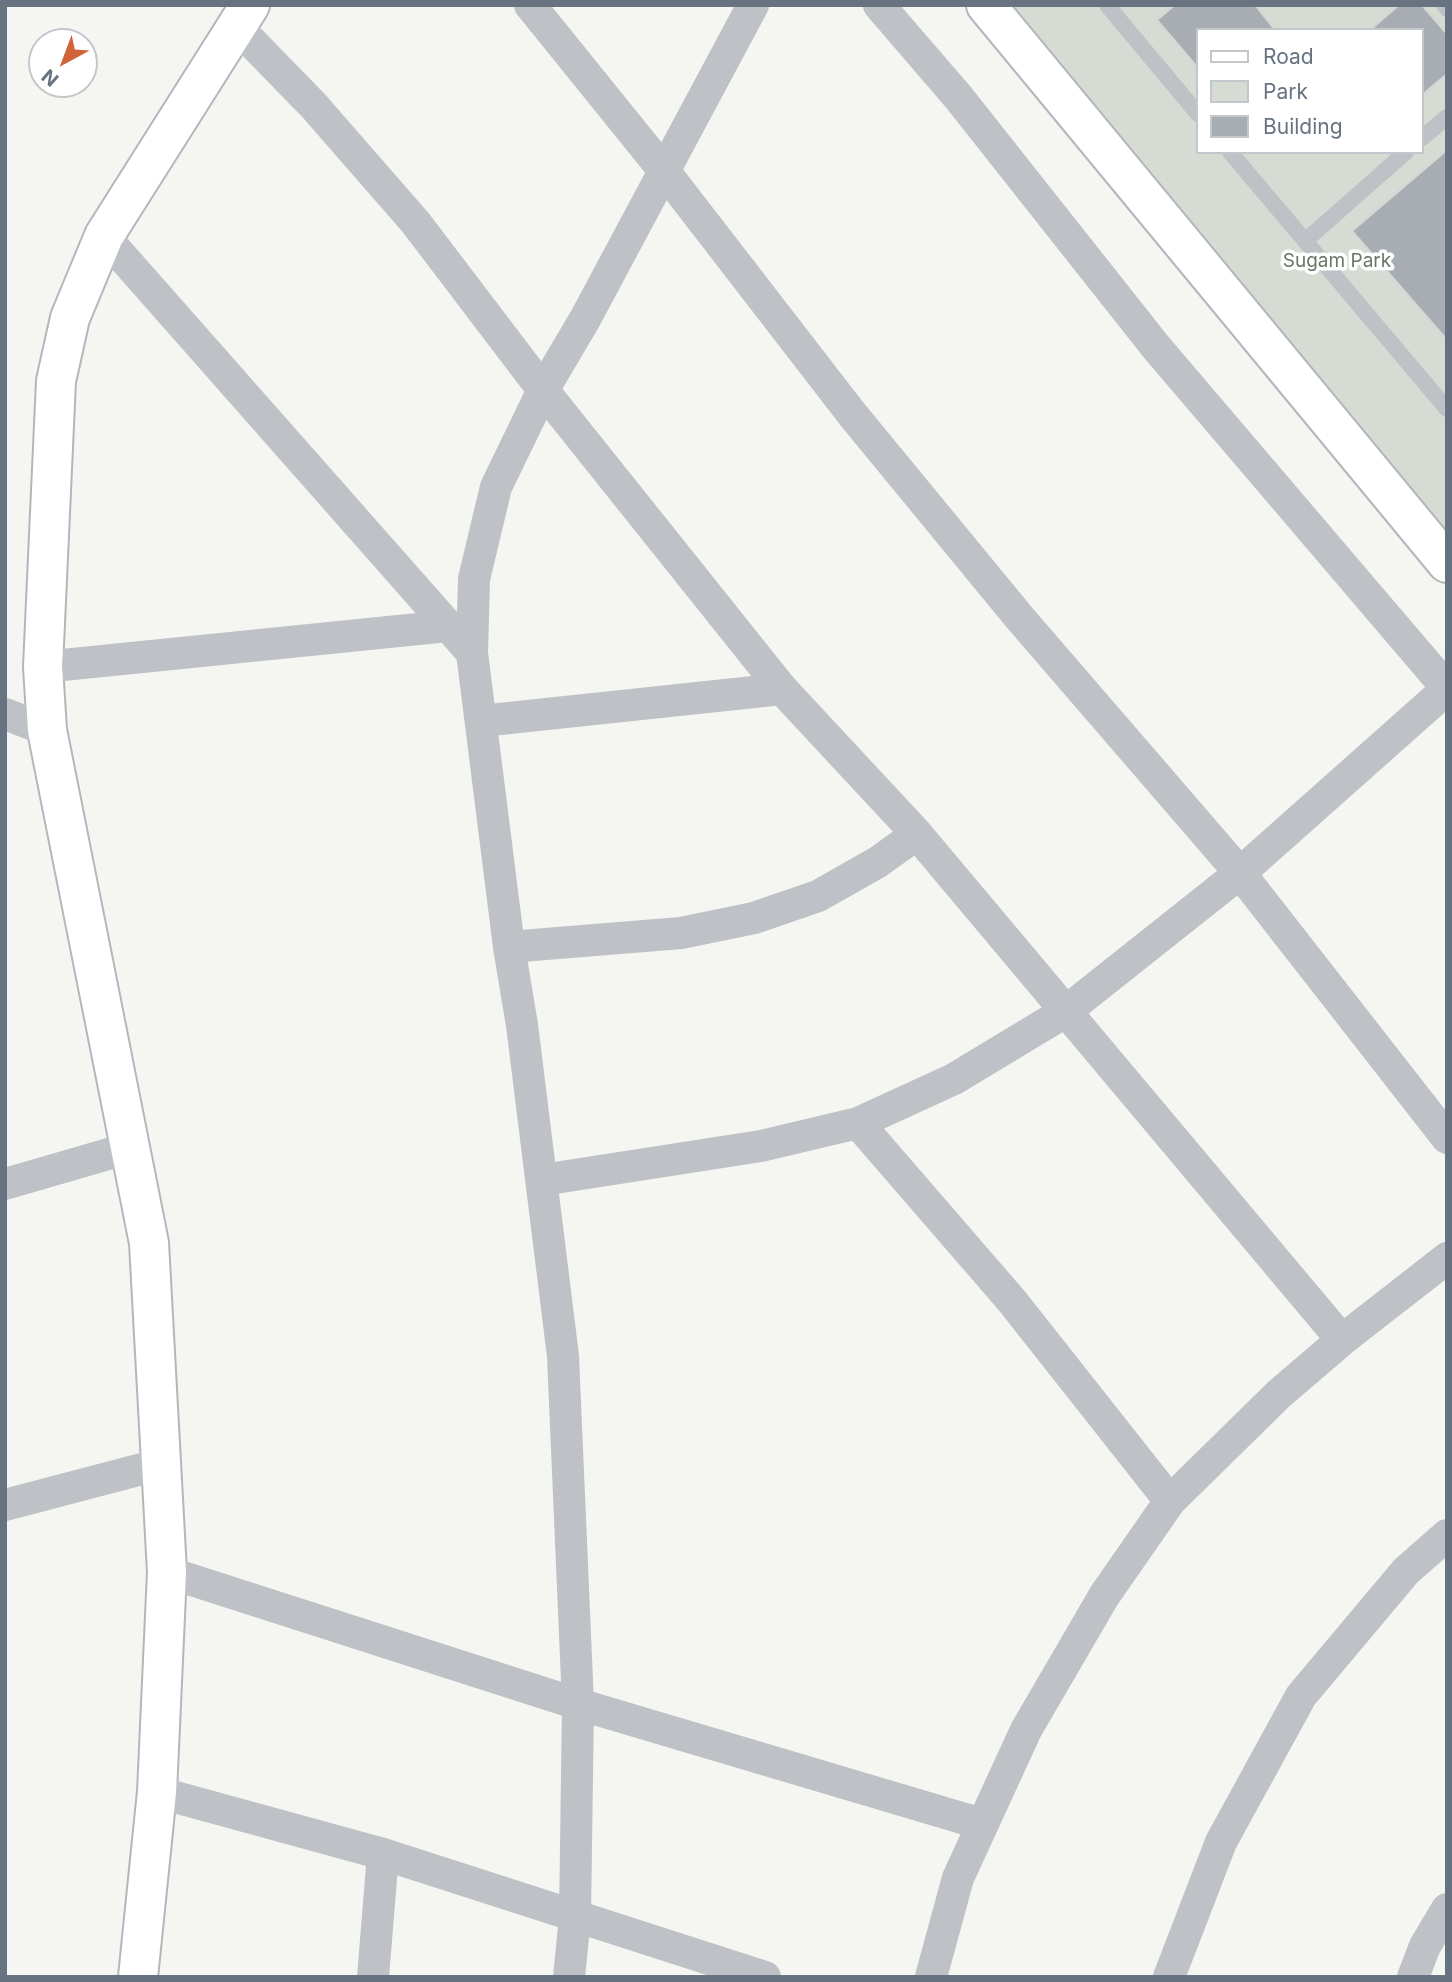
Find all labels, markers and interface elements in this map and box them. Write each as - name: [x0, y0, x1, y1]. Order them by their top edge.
- north arrow: [28, 28, 98, 98]
- legend: [1196, 28, 1424, 154]
- text: Road: [1263, 44, 1314, 69]
- text: N: [37, 64, 63, 91]
- text: Park: [1263, 79, 1308, 104]
- text: Building: [1263, 114, 1343, 139]
- park label: Sugam Park: [1283, 250, 1391, 272]

